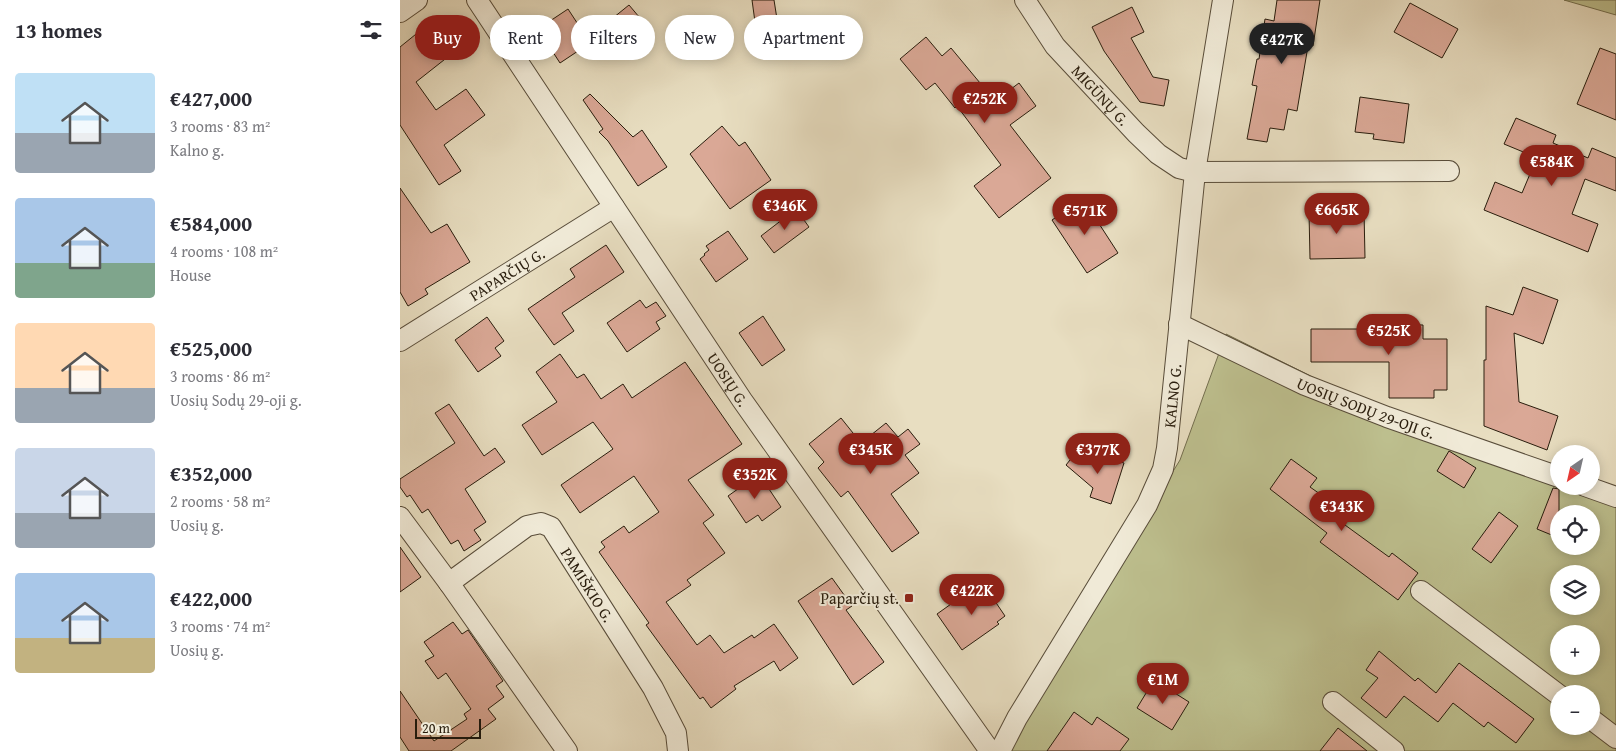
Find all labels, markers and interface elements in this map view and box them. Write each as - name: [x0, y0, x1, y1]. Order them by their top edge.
- text: 13 homes: [15, 15, 102, 46]
- chip: Buy: [415, 15, 480, 60]
- chip: Rent: [490, 15, 561, 60]
- chip: Filters: [571, 15, 655, 60]
- chip: New: [665, 15, 734, 60]
- chip: Apartment: [744, 15, 863, 60]
- icon: filters: [357, 16, 385, 44]
- pin: €427K: [1247, 22, 1317, 65]
- text: €427K: [1260, 27, 1304, 51]
- street label: MIGŪNŲ G.: [1066, 59, 1135, 131]
- pin: €252K: [950, 82, 1020, 124]
- text: €427,000: [170, 83, 252, 114]
- text: €252K: [963, 86, 1007, 110]
- icon: home: [55, 93, 115, 153]
- text: 3 rooms · 83 m²: [170, 114, 270, 138]
- text: Kalno g.: [170, 138, 224, 162]
- pin: €584K: [1517, 144, 1587, 187]
- text: €584K: [1530, 149, 1574, 173]
- pin: €346K: [750, 188, 820, 231]
- pin: €665K: [1302, 192, 1372, 235]
- text: €346K: [763, 193, 807, 217]
- pin: €571K: [1050, 194, 1120, 236]
- text: €665K: [1315, 197, 1359, 221]
- text: €571K: [1063, 198, 1107, 222]
- text: €584,000: [170, 208, 252, 239]
- icon: home: [55, 218, 115, 278]
- text: 4 rooms · 108 m²: [170, 239, 278, 263]
- street label: PAPARČIŲ G.: [464, 241, 549, 307]
- text: House: [170, 263, 211, 287]
- pin: €525K: [1354, 314, 1424, 356]
- text: €525K: [1367, 318, 1411, 342]
- text: €525,000: [170, 333, 252, 364]
- icon: home: [55, 343, 115, 403]
- street label: UOSIŲ G.: [702, 348, 755, 411]
- street label: KALNO G.: [1157, 363, 1187, 429]
- text: 3 rooms · 86 m²: [170, 364, 270, 388]
- street label: UOSIŲ SODŲ 29-OJI G.: [1293, 371, 1438, 445]
- text: Uosių Sodų 29-oji g.: [170, 388, 302, 412]
- pin: €345K: [836, 432, 906, 475]
- pin: €377K: [1063, 432, 1133, 475]
- text: €345K: [849, 437, 893, 461]
- text: €377K: [1076, 437, 1120, 461]
- north arrow: [1550, 445, 1600, 495]
- map controls: [1550, 445, 1600, 735]
- text: €352,000: [170, 458, 252, 489]
- pin: €352K: [720, 458, 790, 500]
- text: €352K: [733, 462, 777, 486]
- icon: home: [55, 468, 115, 528]
- text: 2 rooms · 58 m²: [170, 489, 270, 513]
- pin: €343K: [1307, 490, 1377, 532]
- text: €343K: [1320, 494, 1364, 518]
- button: locate: [1550, 505, 1600, 555]
- text: Uosių g.: [170, 513, 224, 537]
- street label: PAMIŠKIO G.: [555, 543, 620, 627]
- button: layers: [1550, 565, 1600, 615]
- pin: €422K: [937, 574, 1007, 616]
- text: €422K: [950, 578, 994, 602]
- text: €422,000: [170, 583, 252, 614]
- place label: Paparčių st.: [820, 586, 899, 610]
- marker: Paparčių st.: [903, 592, 915, 604]
- icon: home: [55, 593, 115, 653]
- text: 3 rooms · 74 m²: [170, 614, 270, 638]
- button: +: [1550, 625, 1600, 675]
- text: Uosių g.: [170, 638, 224, 662]
- pin: €1M: [1139, 662, 1187, 705]
- text: €1M: [1148, 667, 1178, 691]
- button: −: [1550, 685, 1600, 735]
- scale bar: [415, 716, 481, 739]
- text: 20 m: [422, 718, 450, 738]

